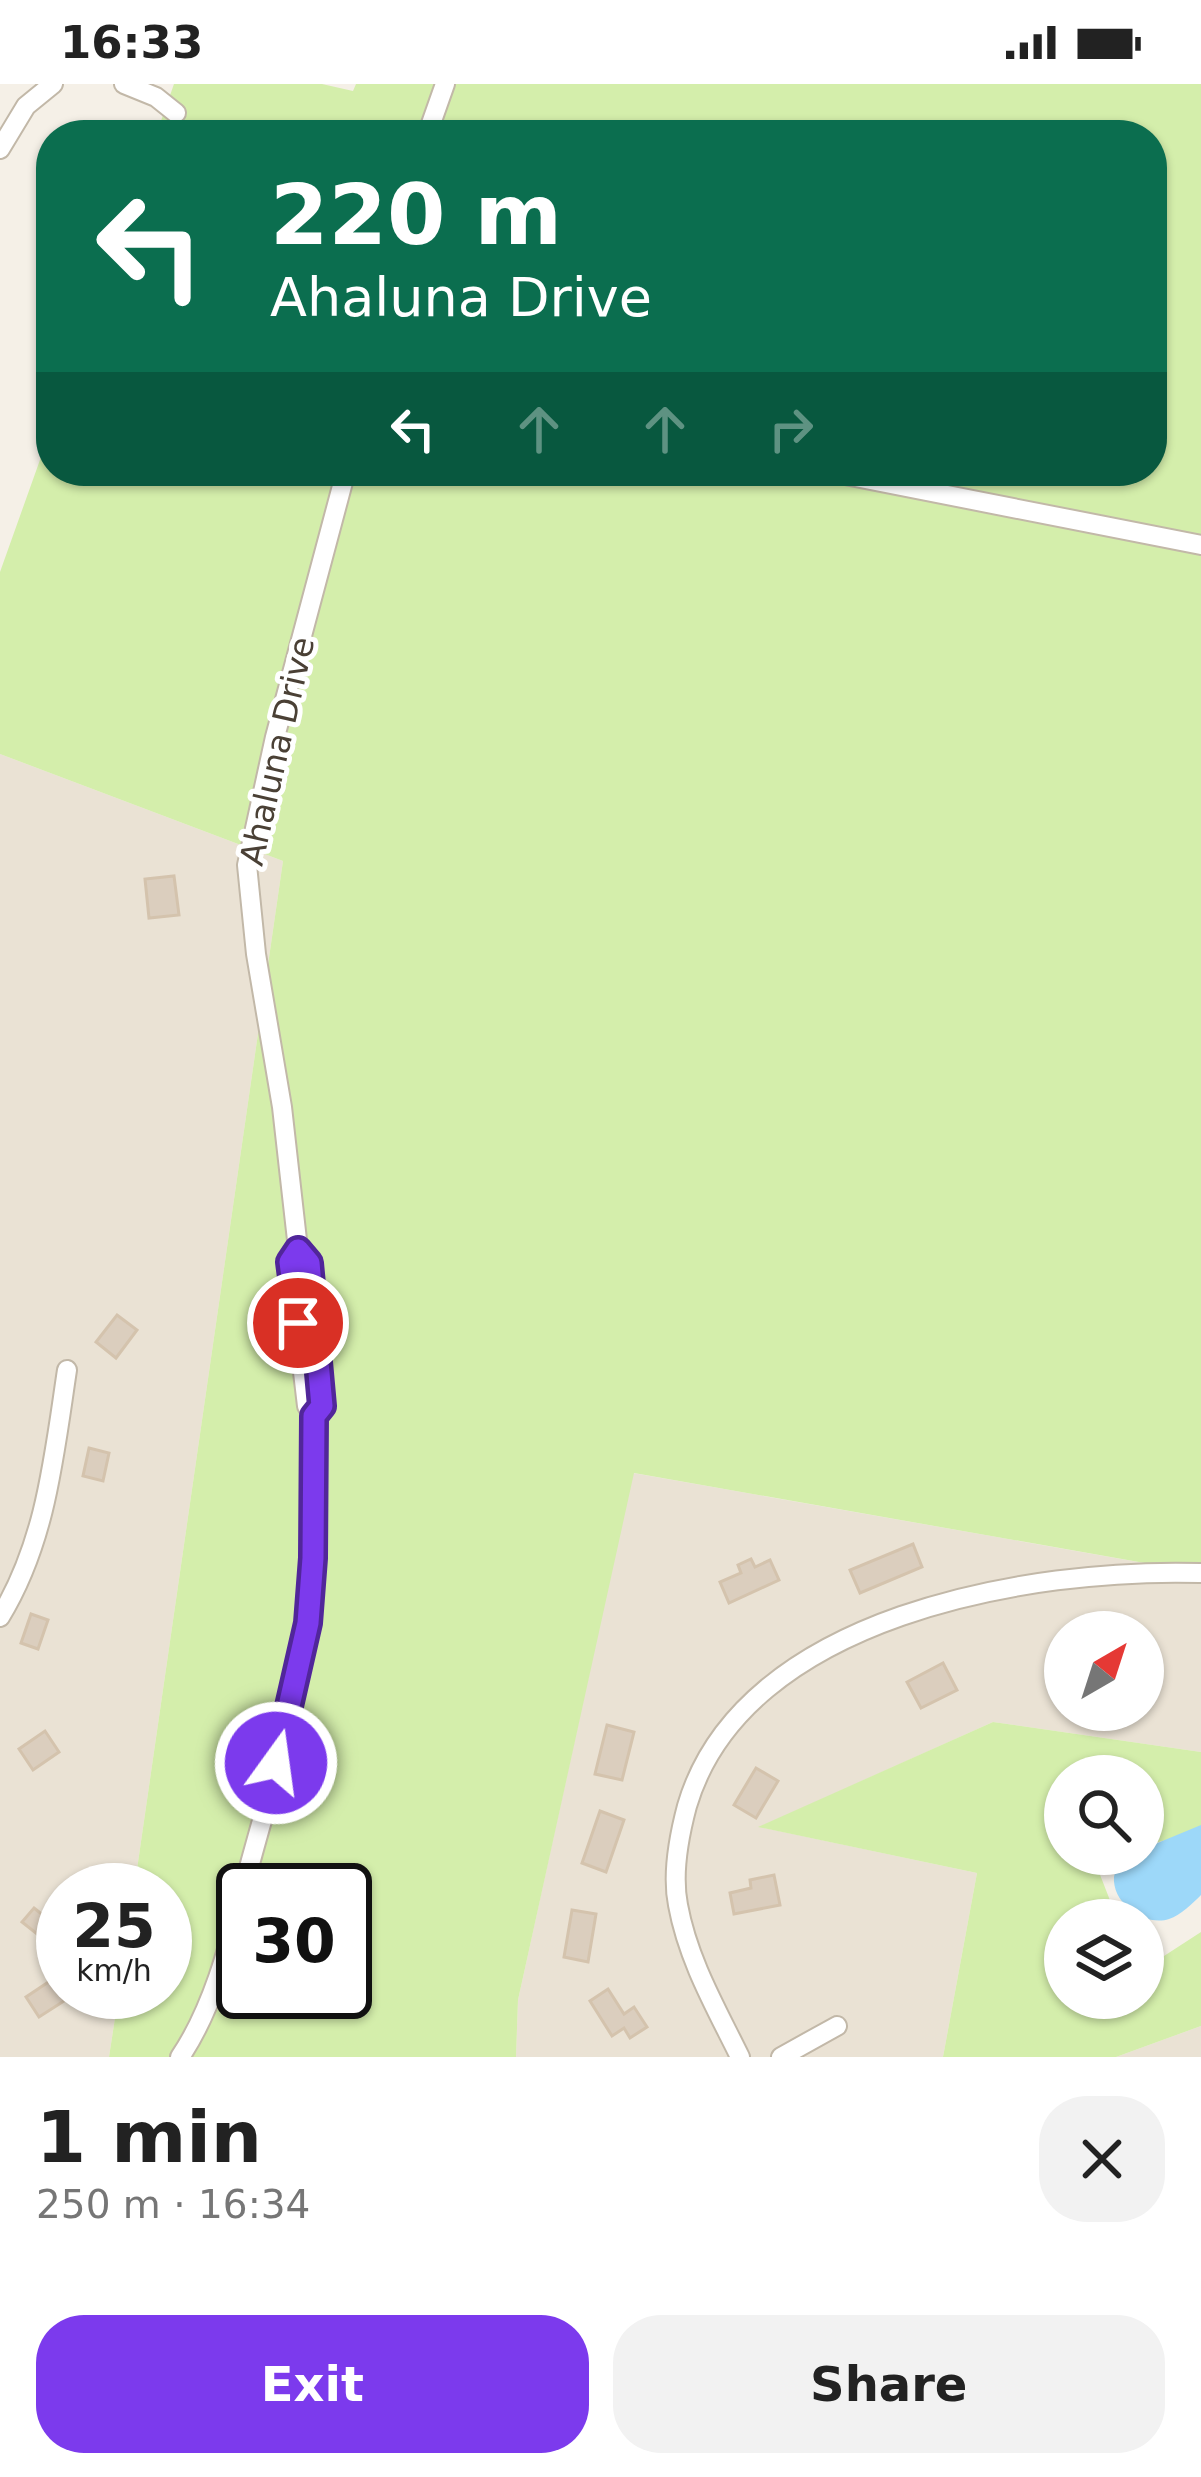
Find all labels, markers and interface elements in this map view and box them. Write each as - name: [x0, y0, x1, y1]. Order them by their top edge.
- text: 16:33: [60, 16, 203, 69]
- text: 220 m: [270, 166, 562, 264]
- icon: left: [72, 168, 228, 324]
- text: Ahaluna Drive: [270, 266, 652, 329]
- icon: left: [380, 396, 446, 462]
- icon: ahead: [506, 396, 572, 462]
- icon: ahead: [632, 396, 698, 462]
- icon: right: [758, 396, 824, 462]
- street label: Ahaluna Drive: [232, 633, 322, 869]
- pin: [247, 1272, 349, 1374]
- icon: arrive: [265, 1290, 331, 1356]
- north arrow: [1044, 1611, 1164, 1731]
- map controls: [1044, 1611, 1164, 2019]
- position arrow: [213, 1700, 339, 1826]
- button: search: [1044, 1755, 1164, 1875]
- speed limit sign: 30: [216, 1863, 372, 2019]
- text: 25: [72, 1891, 156, 1961]
- button: layers: [1044, 1899, 1164, 2019]
- text: km/h: [76, 1953, 152, 1988]
- text: 1 min: [36, 2095, 262, 2179]
- button: close: [1039, 2096, 1165, 2222]
- text: 250 m · 16:34: [36, 2182, 310, 2227]
- button: Exit: [36, 2315, 589, 2453]
- button: Share: [613, 2315, 1165, 2453]

